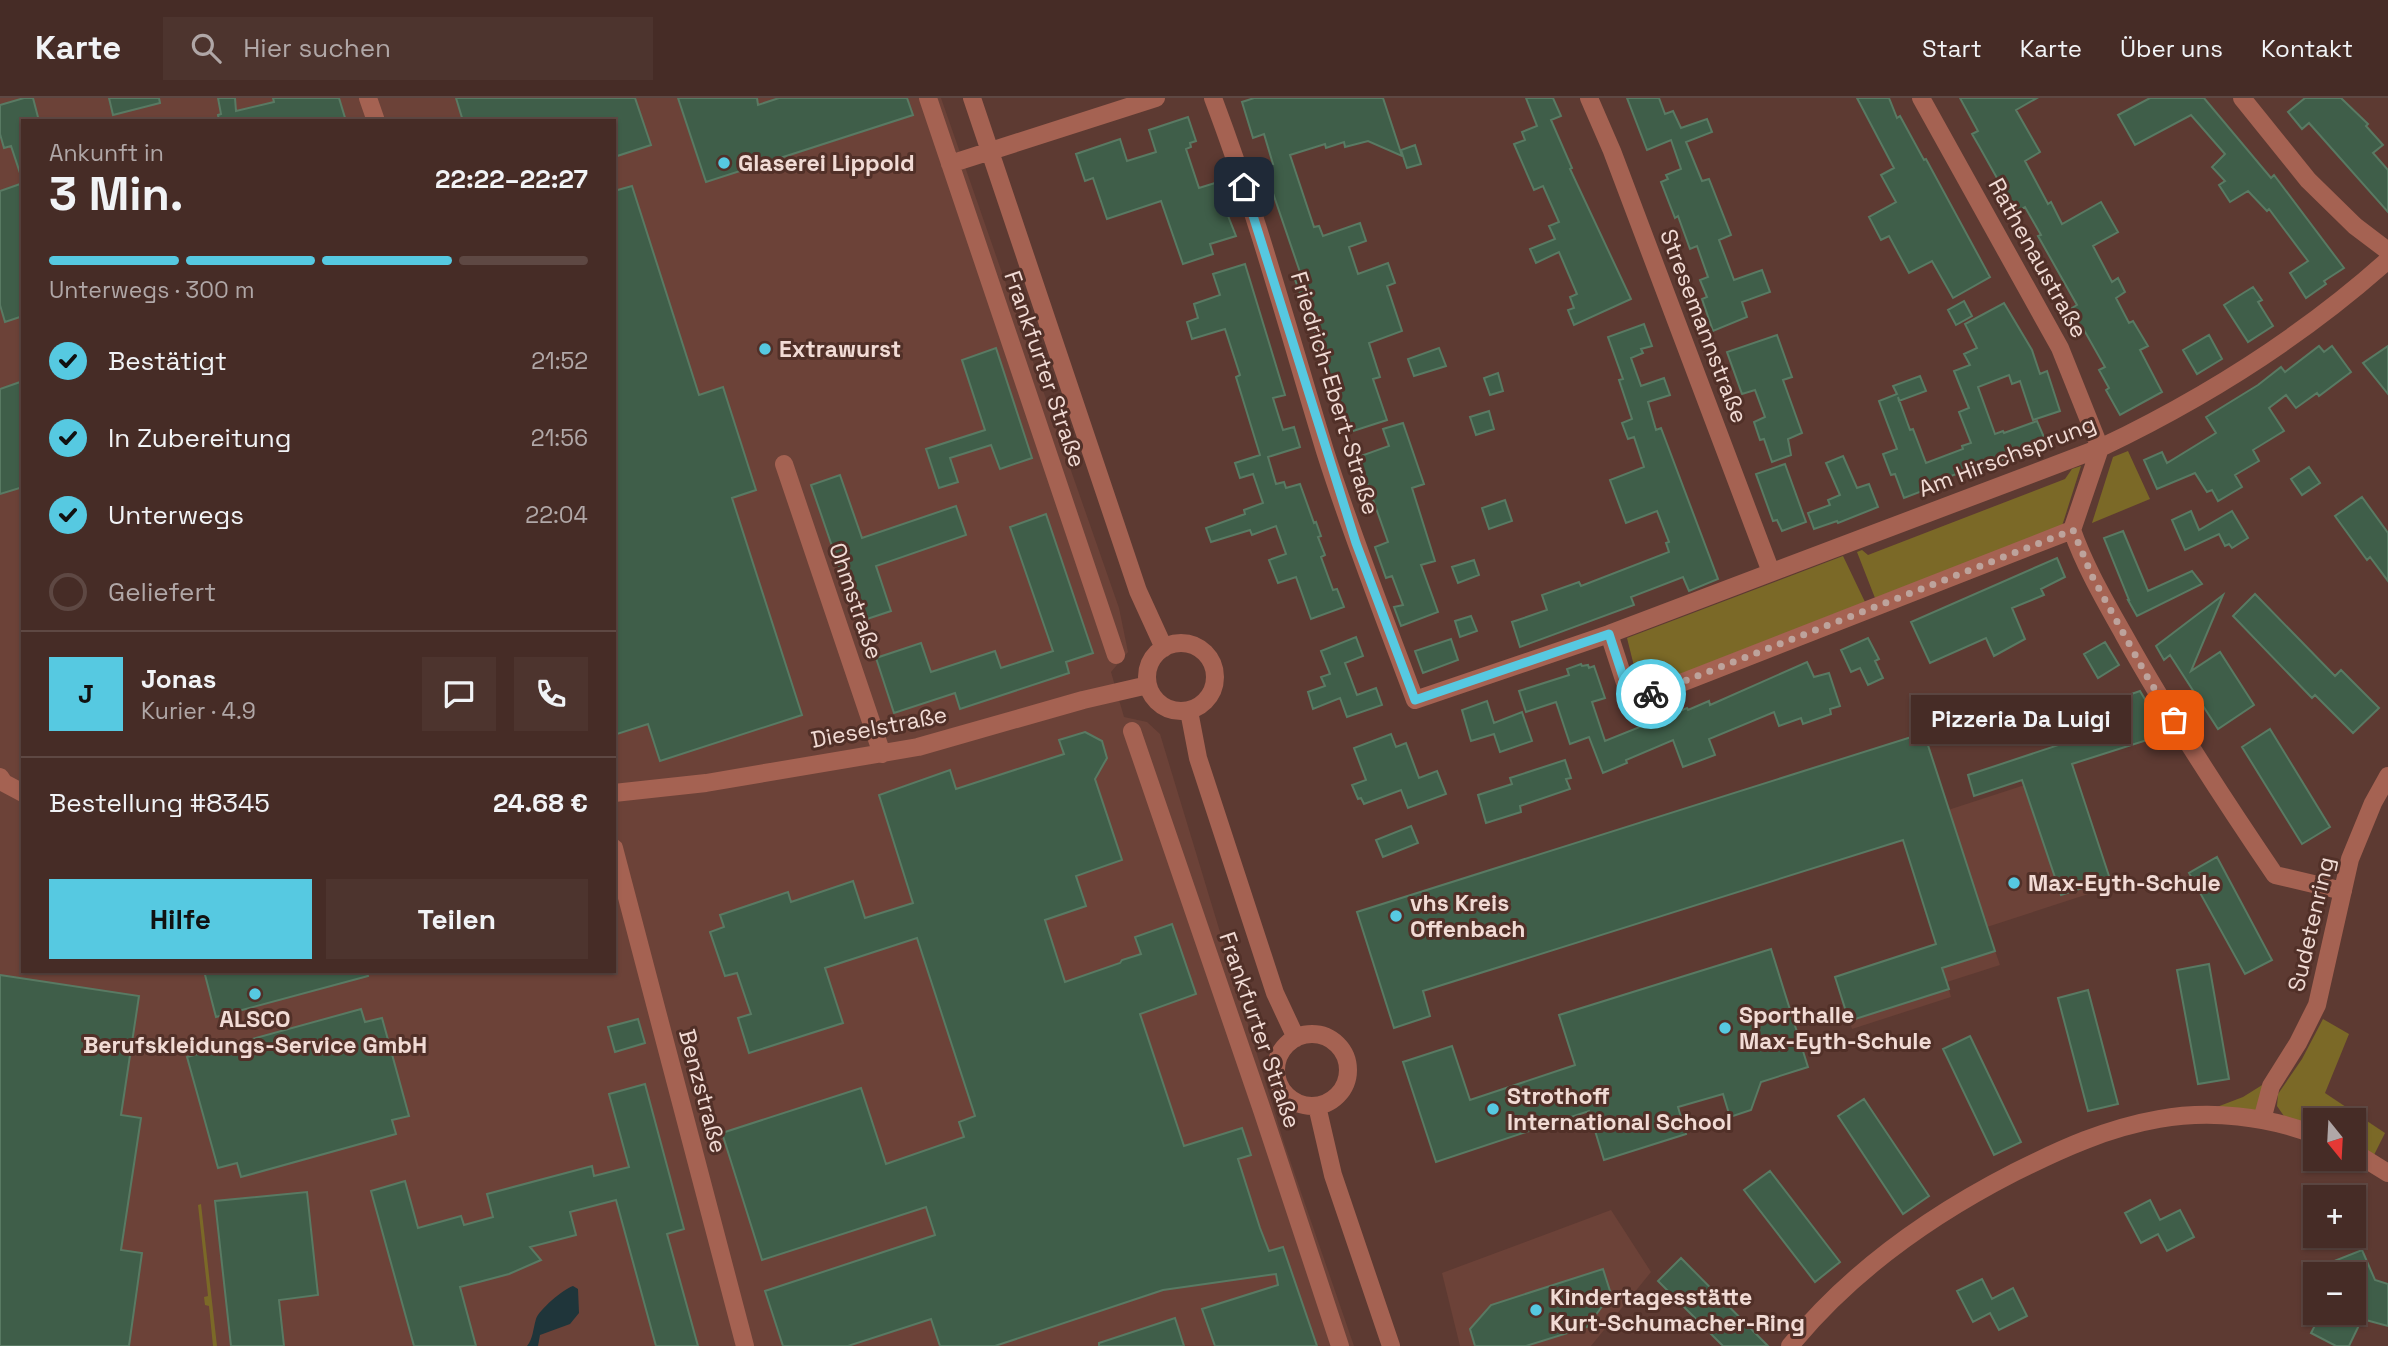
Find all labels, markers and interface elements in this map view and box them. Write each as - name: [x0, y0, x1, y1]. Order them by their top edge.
- search box: [163, 17, 653, 80]
- text: Karte: [35, 27, 121, 69]
- icon: search: [187, 29, 225, 67]
- text: Hier suchen: [243, 31, 391, 65]
- text: Start: [1922, 33, 1982, 64]
- text: Karte: [2020, 33, 2082, 64]
- text: Über uns: [2120, 33, 2223, 64]
- text: Kontakt: [2261, 33, 2353, 64]
- text: Ankunft in: [49, 138, 164, 168]
- place label: Glaserei Lippold: [738, 148, 915, 178]
- marker: Glaserei Lippold: [716, 155, 732, 171]
- pin: [1214, 157, 1274, 217]
- text: 22:22–22:27: [435, 162, 588, 196]
- text: 3 Min.: [49, 165, 184, 223]
- icon: home: [1225, 168, 1263, 206]
- street label: Rathenaustraße: [1982, 173, 2094, 343]
- street label: Stresemannstraße: [1653, 225, 1755, 427]
- street label: Frankfurter Straße: [997, 267, 1093, 471]
- street label: Friedrich-Ebert-Straße: [1284, 268, 1386, 518]
- text: Unterwegs · 300 m: [49, 275, 254, 305]
- place label: Extrawurst: [779, 334, 901, 364]
- marker: Extrawurst: [757, 341, 773, 357]
- icon: check: [49, 342, 87, 380]
- text: Bestätigt: [108, 344, 227, 378]
- text: 21:52: [531, 346, 588, 376]
- street label: Am Hirschsprung: [1914, 408, 2100, 504]
- icon: check: [49, 419, 87, 457]
- text: In Zubereitung: [108, 421, 292, 455]
- text: 21:56: [531, 423, 588, 453]
- icon: check: [49, 496, 87, 534]
- text: Unterwegs: [108, 498, 244, 532]
- text: 22:04: [525, 500, 588, 530]
- street label: Ohmstraße: [822, 539, 890, 663]
- text: Geliefert: [108, 575, 216, 609]
- button: chat: [422, 657, 496, 731]
- button: phone: [514, 657, 588, 731]
- courier: [1616, 659, 1686, 729]
- text: Jonas: [141, 662, 216, 696]
- icon: bike: [1632, 675, 1670, 713]
- text: J: [78, 677, 94, 711]
- pin: [2144, 690, 2204, 750]
- text: Kurier · 4.9: [141, 696, 256, 726]
- callout: Pizzeria Da Luigi: [1912, 696, 2132, 744]
- street label: Dieselstraße: [808, 699, 950, 755]
- icon: bag: [2155, 701, 2193, 739]
- text: Pizzeria Da Luigi: [1931, 704, 2111, 734]
- text: Bestellung #8345: [49, 786, 270, 820]
- text: 24.68 €: [493, 786, 588, 820]
- street label: Sudetenring: [2281, 854, 2341, 994]
- place label: Max-Eyth-Schule: [2028, 868, 2221, 898]
- marker: Max-Eyth-Schule: [2006, 875, 2022, 891]
- button: Hilfe: [49, 879, 312, 959]
- button: Teilen: [326, 879, 588, 959]
- place label: vhs Kreis Offenbach: [1410, 888, 1526, 944]
- marker: vhs Kreis Offenbach: [1388, 908, 1404, 924]
- street label: Frankfurter Straße: [1212, 928, 1308, 1132]
- marker: ALSCO Berufskleidungs-Service GmbH: [247, 986, 263, 1002]
- place label: Sporthalle Max-Eyth-Schule: [1739, 1000, 1932, 1056]
- place label: ALSCO Berufskleidungs-Service GmbH: [83, 1004, 427, 1060]
- marker: Sporthalle Max-Eyth-Schule: [1717, 1020, 1733, 1036]
- street label: Benzstraße: [672, 1026, 734, 1156]
- place label: Strothoff International School: [1507, 1081, 1732, 1137]
- marker: Strothoff International School: [1485, 1101, 1501, 1117]
- north arrow: [2303, 1108, 2366, 1171]
- map controls: [2303, 1108, 2366, 1325]
- button: +: [2303, 1185, 2366, 1248]
- button: −: [2303, 1262, 2366, 1325]
- place label: Kindertagesstätte Kurt-Schumacher-Ring: [1550, 1282, 1805, 1338]
- marker: Kindertagesstätte Kurt-Schumacher-Ring: [1528, 1302, 1544, 1318]

